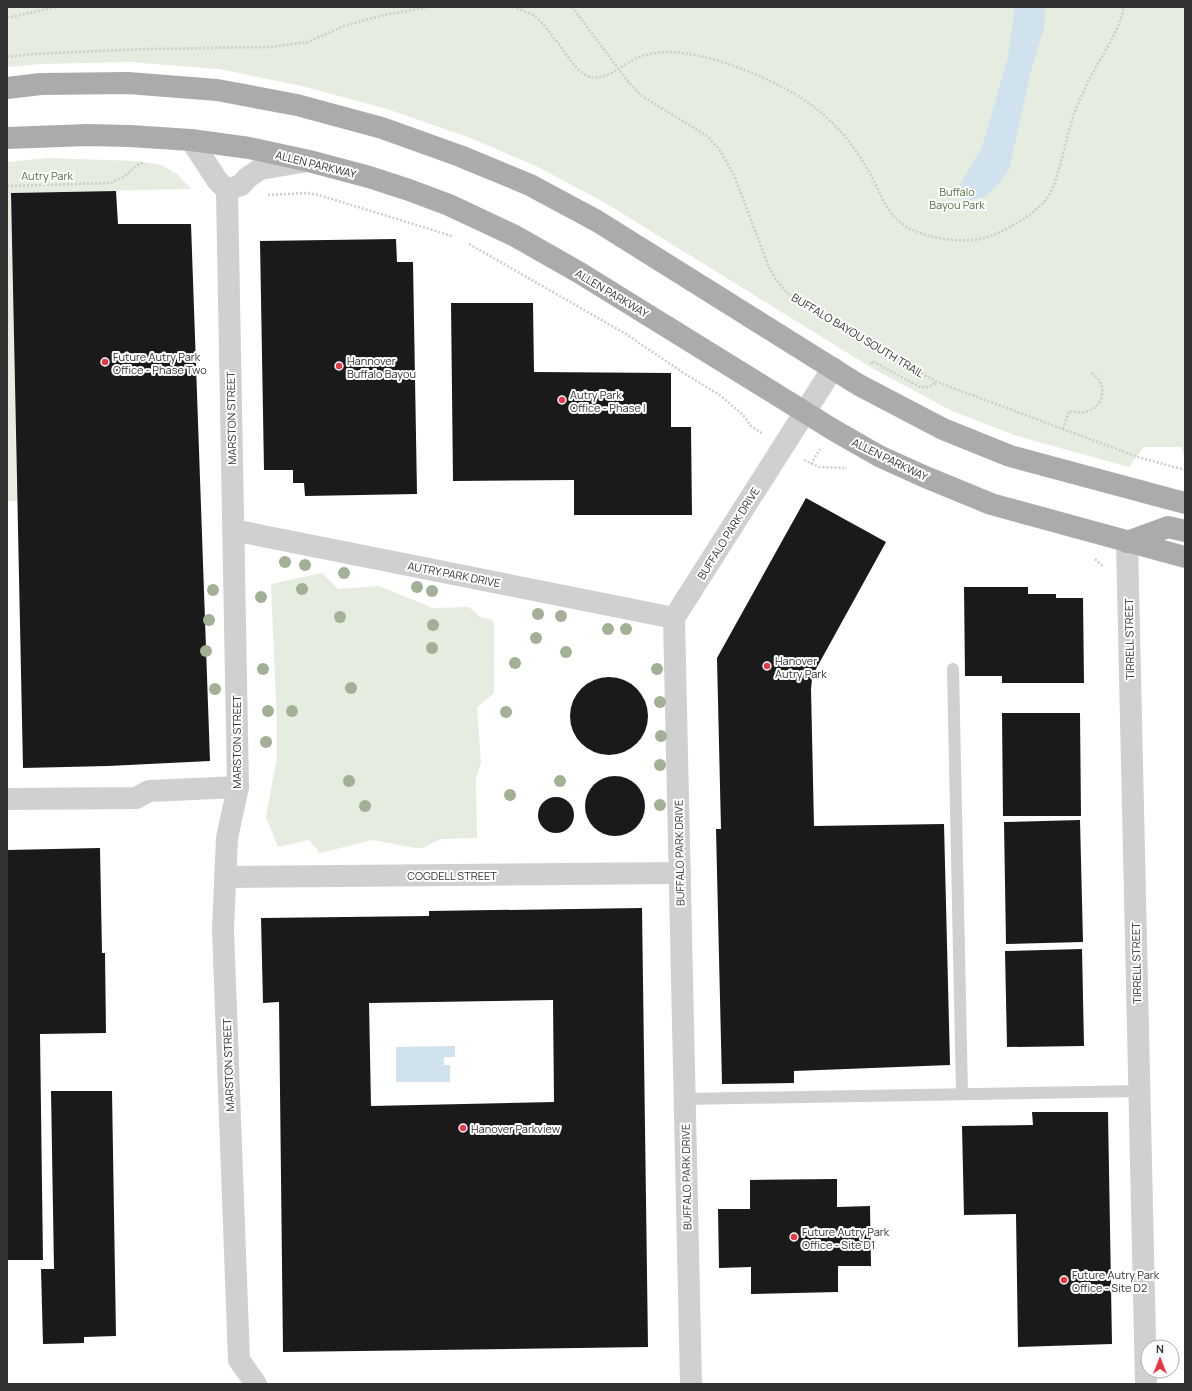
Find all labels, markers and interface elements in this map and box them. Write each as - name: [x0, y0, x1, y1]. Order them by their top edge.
- street label: ALLEN PARKWAY: [274, 147, 359, 181]
- park label: Autry Park: [21, 168, 73, 183]
- park label: Buffalo Bayou Park: [929, 184, 985, 212]
- street label: ALLEN PARKWAY: [573, 265, 652, 321]
- street label: BUFFALO BAYOU SOUTH TRAIL: [789, 289, 927, 381]
- place label: Future Autry Park Office - Phase Two: [113, 349, 207, 377]
- place label: Hannover Buffalo Bayou: [347, 353, 416, 381]
- marker: Future Autry Park Office - Phase Two: [100, 357, 110, 367]
- marker: Hannover Buffalo Bayou: [334, 361, 344, 371]
- street label: MARSTON STREET: [223, 371, 239, 465]
- place label: Autry Park Office - Phase I: [570, 387, 646, 415]
- marker: Autry Park Office - Phase I: [557, 395, 567, 405]
- street label: ALLEN PARKWAY: [850, 434, 931, 484]
- street label: BUFFALO PARK DRIVE: [693, 484, 763, 582]
- street label: AUTRY PARK DRIVE: [406, 558, 502, 590]
- street label: TIRRELL STREET: [1121, 598, 1137, 680]
- place label: Hanover Autry Park: [775, 653, 827, 681]
- marker: Hanover Autry Park: [762, 661, 772, 671]
- street label: MARSTON STREET: [229, 695, 244, 789]
- street label: BUFFALO PARK DRIVE: [671, 800, 687, 906]
- street label: COGDELL STREET: [407, 868, 497, 883]
- street label: TIRRELL STREET: [1128, 922, 1144, 1004]
- street label: MARSTON STREET: [219, 1018, 237, 1112]
- place label: Hanover Parkview: [471, 1121, 561, 1136]
- marker: Hanover Parkview: [458, 1123, 468, 1133]
- street label: BUFFALO PARK DRIVE: [678, 1124, 694, 1230]
- place label: Future Autry Park Office - Site D1: [802, 1224, 890, 1252]
- marker: Future Autry Park Office - Site D1: [789, 1232, 799, 1242]
- place label: Future Autry Park Office - Site D2: [1072, 1267, 1160, 1295]
- marker: Future Autry Park Office - Site D2: [1059, 1275, 1069, 1285]
- north arrow: [1140, 1339, 1180, 1379]
- text: N: [1156, 1341, 1164, 1356]

